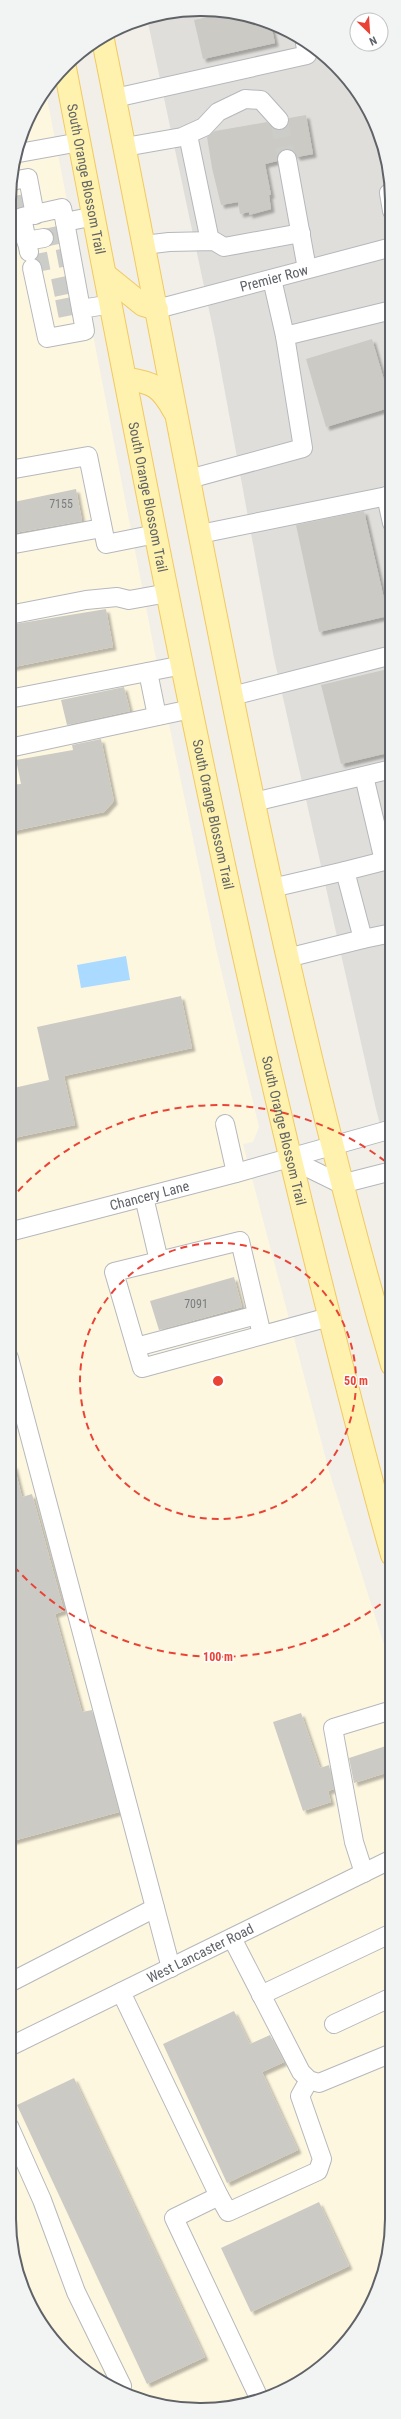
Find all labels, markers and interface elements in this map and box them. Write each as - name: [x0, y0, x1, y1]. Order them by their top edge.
- north arrow: [349, 12, 389, 52]
- text: N: [367, 33, 379, 48]
- street label: South Orange Blossom Trail: [64, 102, 109, 256]
- street label: Premier Row: [238, 261, 310, 295]
- street label: South Orange Blossom Trail: [125, 420, 171, 574]
- house number: 7155: [49, 497, 73, 511]
- street label: South Orange Blossom Trail: [190, 738, 237, 891]
- street label: South Orange Blossom Trail: [259, 1054, 310, 1207]
- street label: Chancery Lane: [108, 1177, 191, 1214]
- house number: 7091: [184, 1297, 208, 1311]
- centre of rings: [211, 1374, 225, 1388]
- text: 50 m: [344, 1374, 368, 1388]
- text: 100 m: [203, 1650, 233, 1664]
- street label: West Lancaster Road: [144, 1920, 256, 1986]

